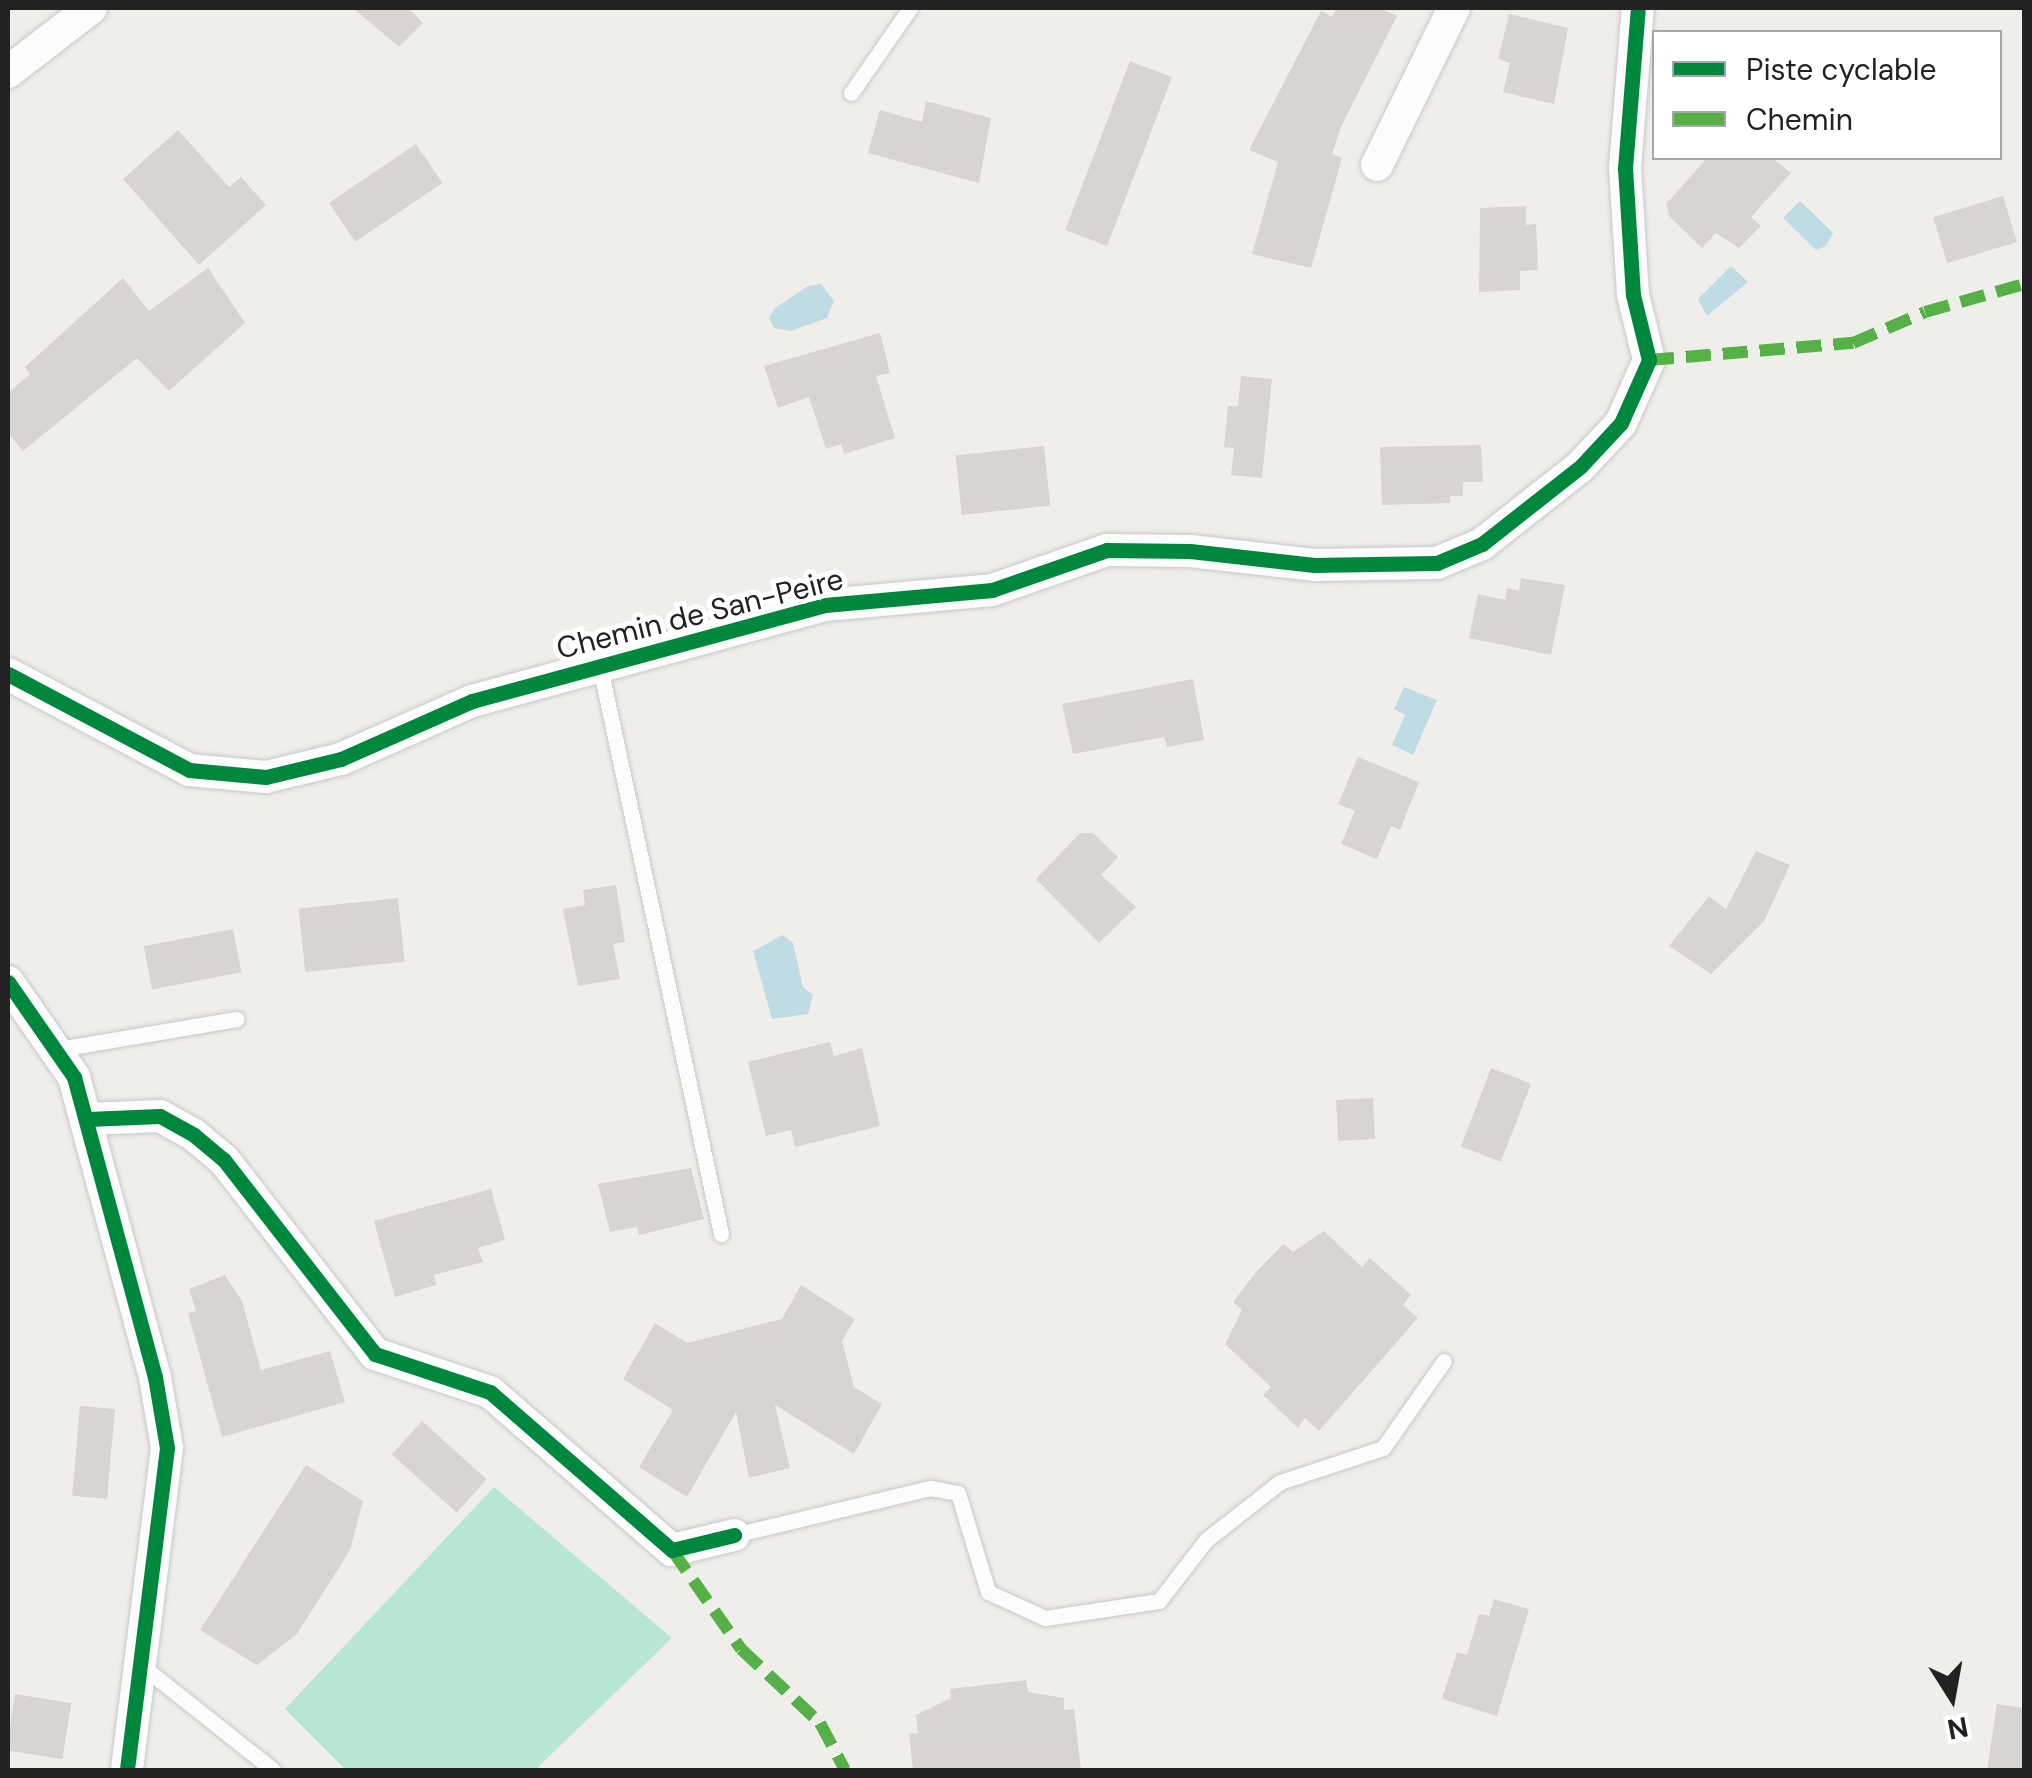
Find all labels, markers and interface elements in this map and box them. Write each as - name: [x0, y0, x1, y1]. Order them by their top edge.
- legend: [1652, 30, 2002, 160]
- text: Piste cyclable: [1746, 50, 1936, 89]
- text: Chemin: [1746, 100, 1853, 139]
- street label: Chemin de San-Peire: [553, 561, 847, 667]
- north arrow: [1902, 1648, 2002, 1748]
- text: N: [1944, 1708, 1971, 1748]

